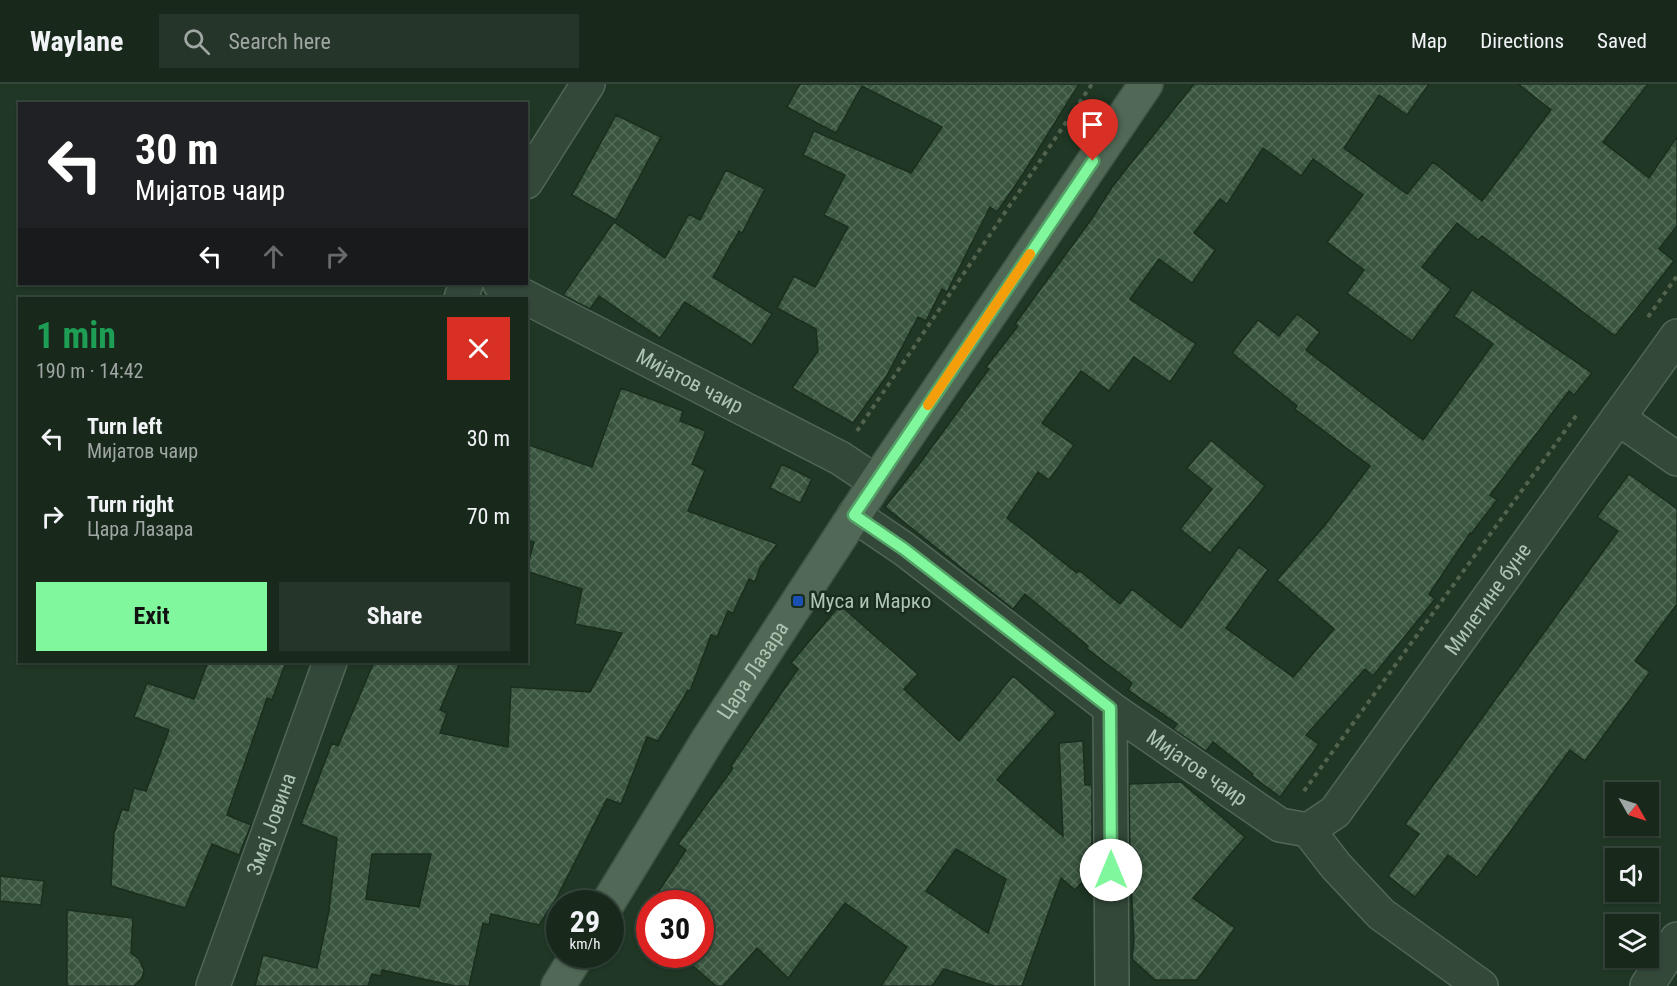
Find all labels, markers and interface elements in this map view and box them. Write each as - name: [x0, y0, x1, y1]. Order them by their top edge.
- search box: [159, 14, 579, 68]
- text: Waylane: [30, 25, 123, 58]
- icon: search: [180, 25, 213, 58]
- text: Search here: [228, 29, 331, 54]
- text: Map: [1411, 29, 1447, 53]
- text: Directions: [1480, 29, 1564, 53]
- text: Saved: [1597, 29, 1647, 53]
- pin: [1067, 99, 1118, 161]
- icon: arrive: [1076, 108, 1109, 141]
- text: 30 m: [135, 125, 218, 174]
- icon: left: [36, 126, 114, 204]
- text: Мијатов чаир: [135, 175, 285, 207]
- icon: left: [194, 240, 227, 273]
- icon: ahead: [257, 240, 290, 273]
- icon: right: [320, 240, 353, 273]
- text: 1 min: [36, 315, 116, 357]
- button: close: [447, 317, 510, 380]
- street label: Мијатов чаир: [632, 344, 747, 418]
- text: 190 m · 14:42: [36, 359, 143, 383]
- text: Turn left: [87, 414, 162, 439]
- icon: left: [36, 422, 69, 455]
- text: 30 m: [467, 426, 510, 451]
- text: Мијатов чаир: [87, 439, 198, 463]
- text: Turn right: [87, 492, 174, 517]
- icon: right: [36, 500, 69, 533]
- text: 70 m: [467, 504, 510, 529]
- text: Цара Лазара: [87, 517, 193, 541]
- street label: Милетине буне: [1440, 539, 1536, 660]
- button: Exit: [36, 582, 267, 651]
- button: Share: [279, 582, 510, 651]
- place label: Муса и Марко: [810, 589, 931, 613]
- marker: Муса и Марко: [791, 594, 805, 608]
- street label: Цара Лазара: [712, 617, 794, 724]
- street label: Мијатов чаир: [1142, 725, 1252, 811]
- street label: Змај Јовина: [242, 770, 301, 879]
- north arrow: [1605, 782, 1659, 836]
- map controls: [1605, 782, 1659, 968]
- position arrow: [1079, 838, 1143, 902]
- button: sound: [1605, 848, 1659, 902]
- speed limit sign: 30: [636, 890, 714, 968]
- text: 29: [570, 904, 600, 939]
- button: layers: [1605, 914, 1659, 968]
- text: km/h: [570, 935, 600, 953]

